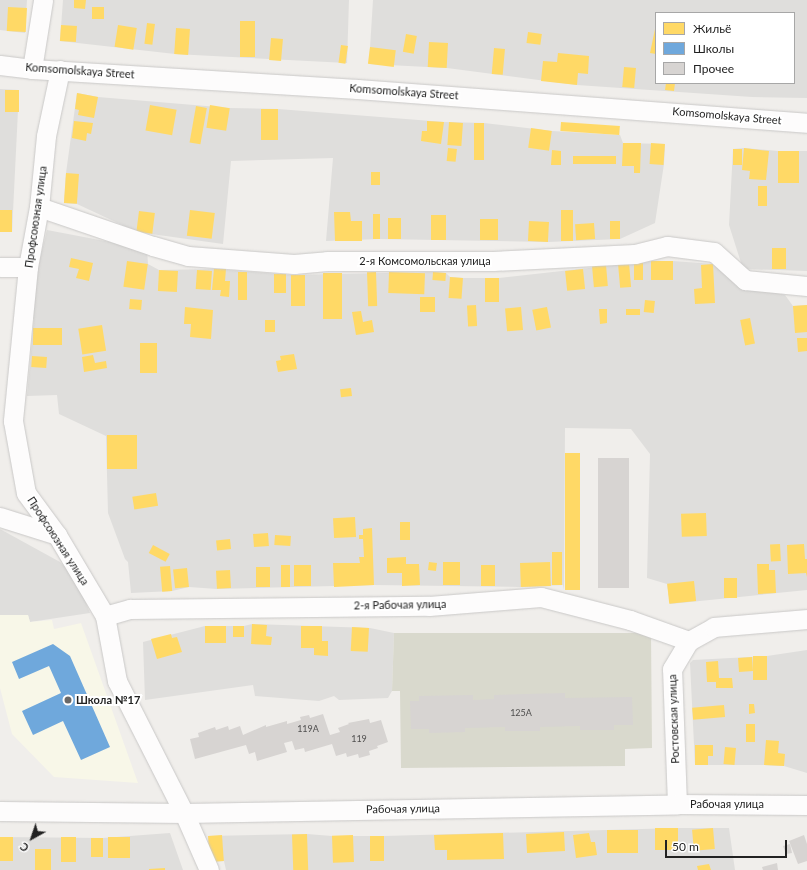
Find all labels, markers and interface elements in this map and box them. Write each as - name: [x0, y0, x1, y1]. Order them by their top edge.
- legend: [655, 12, 795, 84]
- text: Жильё: [693, 21, 731, 36]
- text: Школы: [693, 41, 734, 56]
- street label: Komsomolskaya Street: [25, 61, 135, 81]
- text: Прочее: [693, 61, 734, 76]
- street label: Komsomolskaya Street: [349, 82, 459, 102]
- street label: Komsomolskaya Street: [672, 105, 782, 127]
- street label: Профсоюзная улица: [22, 165, 50, 269]
- street label: 2-я Комсомольская улица: [359, 254, 491, 268]
- street label: Профсоюзная улица: [24, 494, 92, 588]
- street label: 2-я Рабочая улица: [354, 598, 446, 612]
- street label: Ростовская улица: [666, 674, 682, 764]
- place label: Школа №17: [76, 693, 140, 707]
- marker: Школа №17: [63, 695, 73, 705]
- house number: 125А: [510, 708, 532, 718]
- house number: 119А: [297, 724, 319, 734]
- house number: 119: [351, 734, 367, 744]
- street label: Рабочая улица: [690, 797, 764, 811]
- street label: Рабочая улица: [366, 802, 440, 816]
- north arrow: [12, 818, 52, 858]
- scale bar: [667, 832, 789, 858]
- text: 50 m: [672, 839, 699, 854]
- text: С: [17, 840, 31, 855]

